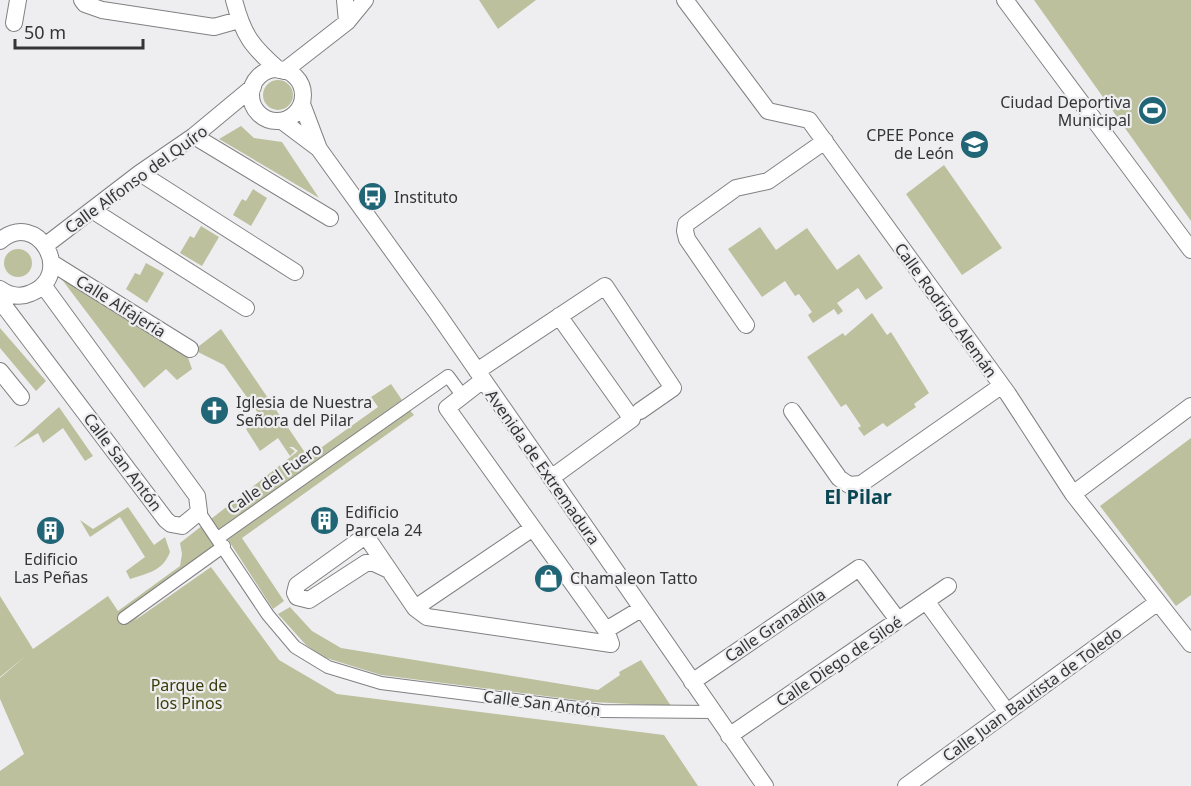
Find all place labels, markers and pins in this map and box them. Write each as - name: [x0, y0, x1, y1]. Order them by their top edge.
- place label: Ciudad Deportiva Municipal: [1000, 91, 1131, 131]
- sports icon: Ciudad Deportiva Municipal: [1136, 95, 1168, 127]
- place label: CPEE Ponce de León: [866, 124, 954, 164]
- school or university icon: CPEE Ponce de León: [959, 128, 991, 160]
- bus stop icon: Instituto: [357, 181, 389, 213]
- place label: Instituto: [394, 186, 458, 208]
- place label: Iglesia de Nuestra Señora del Pilar: [236, 391, 372, 431]
- church icon: Iglesia de Nuestra Señora del Pilar: [199, 395, 231, 427]
- place label: Edificio Parcela 24: [345, 501, 422, 541]
- building icon: Edificio Parcela 24: [308, 505, 340, 537]
- building icon: Edificio Las Peñas: [35, 515, 67, 547]
- place label: Edificio Las Peñas: [14, 548, 88, 588]
- shop icon: Chamaleon Tatto: [533, 562, 565, 594]
- place label: Chamaleon Tatto: [570, 567, 698, 589]

